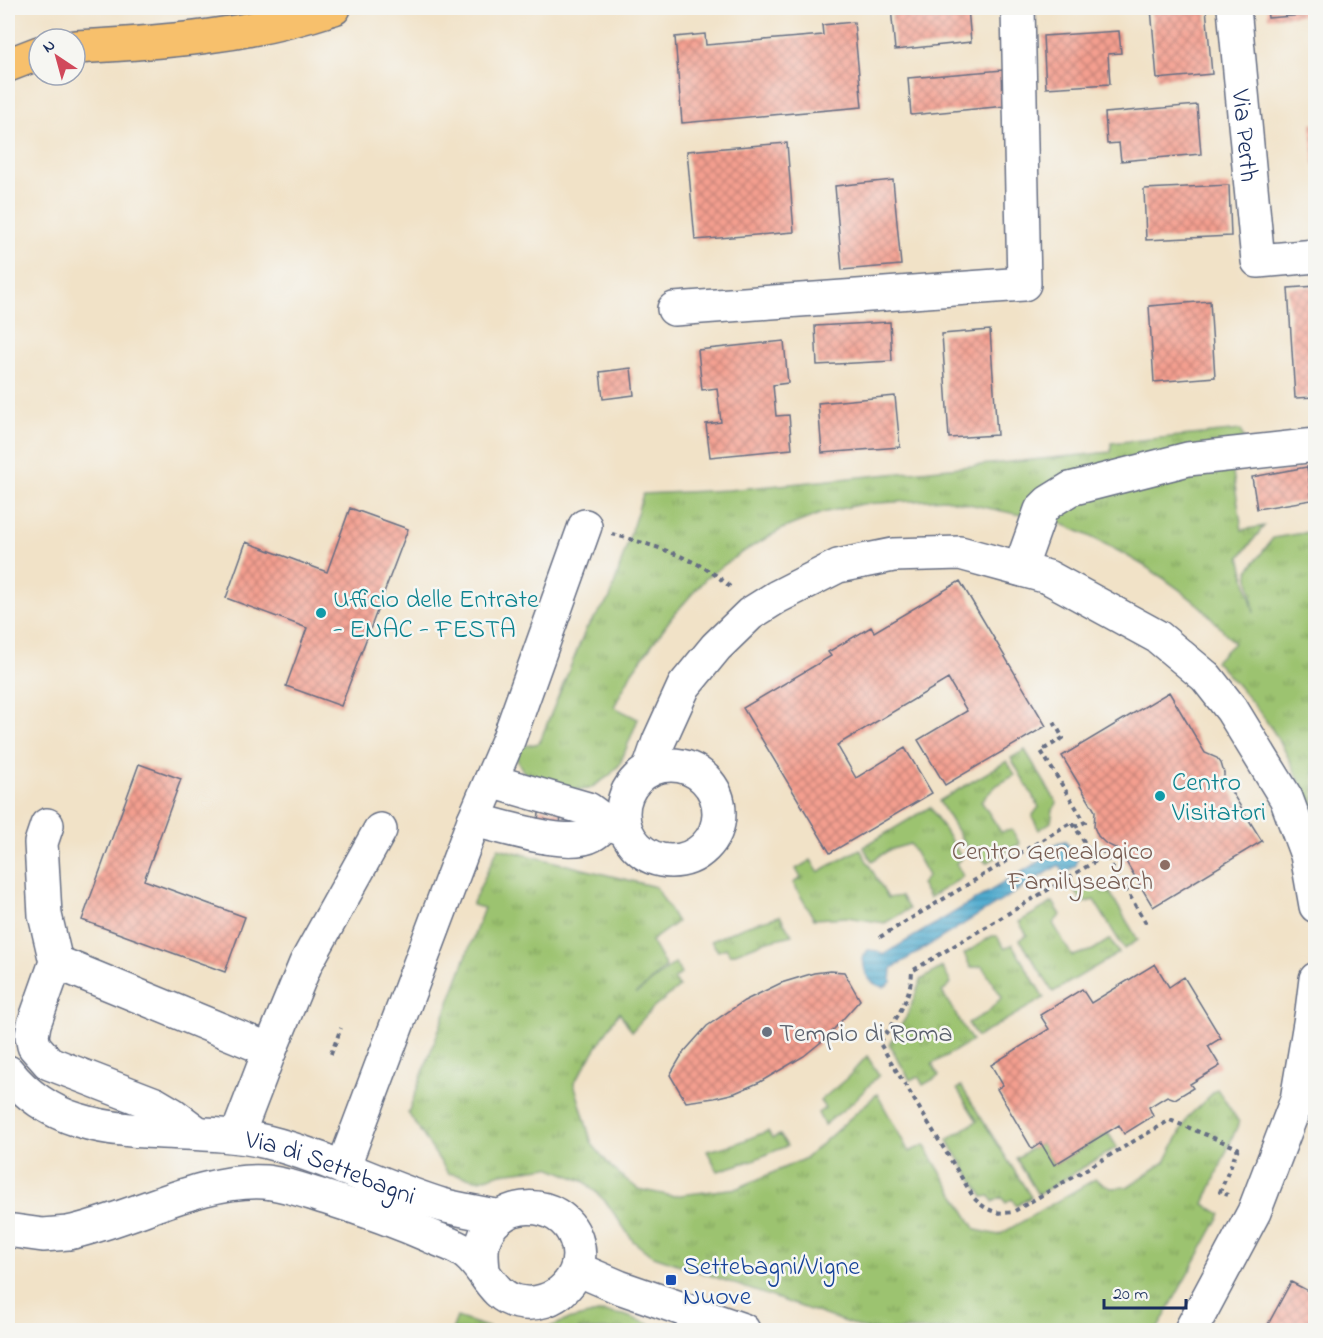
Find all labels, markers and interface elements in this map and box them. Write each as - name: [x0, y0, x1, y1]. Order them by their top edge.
- north arrow: [27, 27, 87, 87]
- text: N: [38, 33, 61, 59]
- street label: Via Perth: [1220, 87, 1266, 184]
- place label: Ufficio delle Entrate - ENAC - FESTA: [333, 582, 539, 650]
- marker: Ufficio delle Entrate - ENAC - FESTA: [314, 606, 328, 620]
- place label: Centro Visitatori: [1171, 765, 1266, 833]
- marker: Centro Visitatori: [1153, 789, 1167, 803]
- place label: Centro Genealogico Familysearch: [952, 834, 1153, 902]
- marker: Centro Genealogico Familysearch: [1158, 858, 1172, 872]
- place label: Tempio di Roma: [779, 1016, 952, 1054]
- marker: Tempio di Roma: [760, 1025, 774, 1039]
- street label: Via di Settebagni: [241, 1122, 421, 1217]
- place label: Settebagni/Vigne Nuove: [683, 1249, 860, 1317]
- scale bar: [1104, 1272, 1186, 1310]
- marker: Settebagni/Vigne Nuove: [664, 1273, 678, 1287]
- text: 20 m: [1113, 1282, 1148, 1308]

